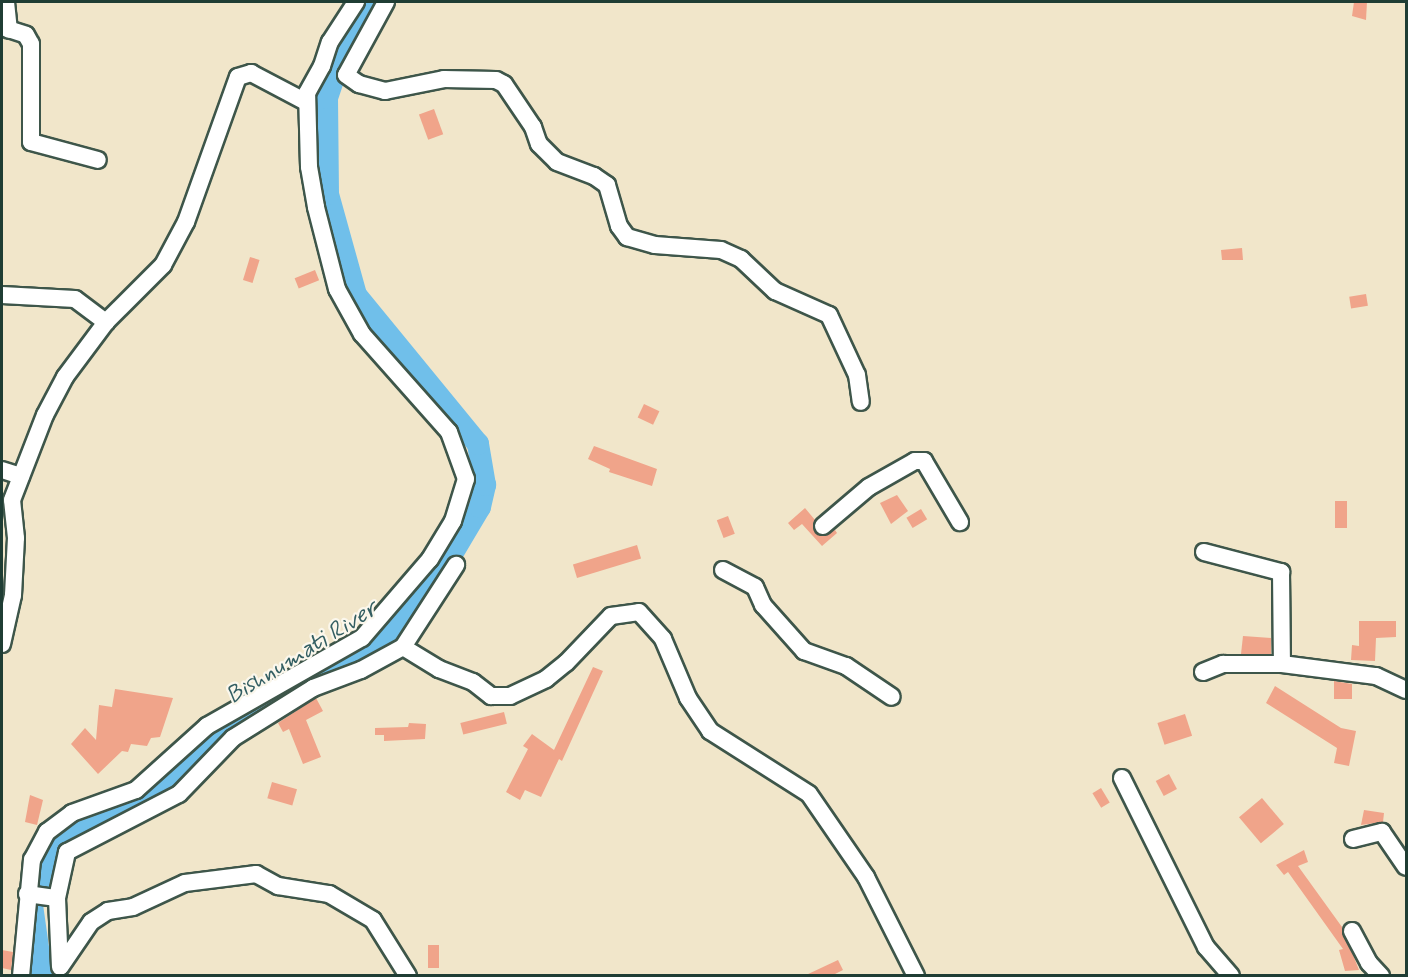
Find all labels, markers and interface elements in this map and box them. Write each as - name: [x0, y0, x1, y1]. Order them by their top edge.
- water label: Bishnumati River: [221, 595, 383, 711]

